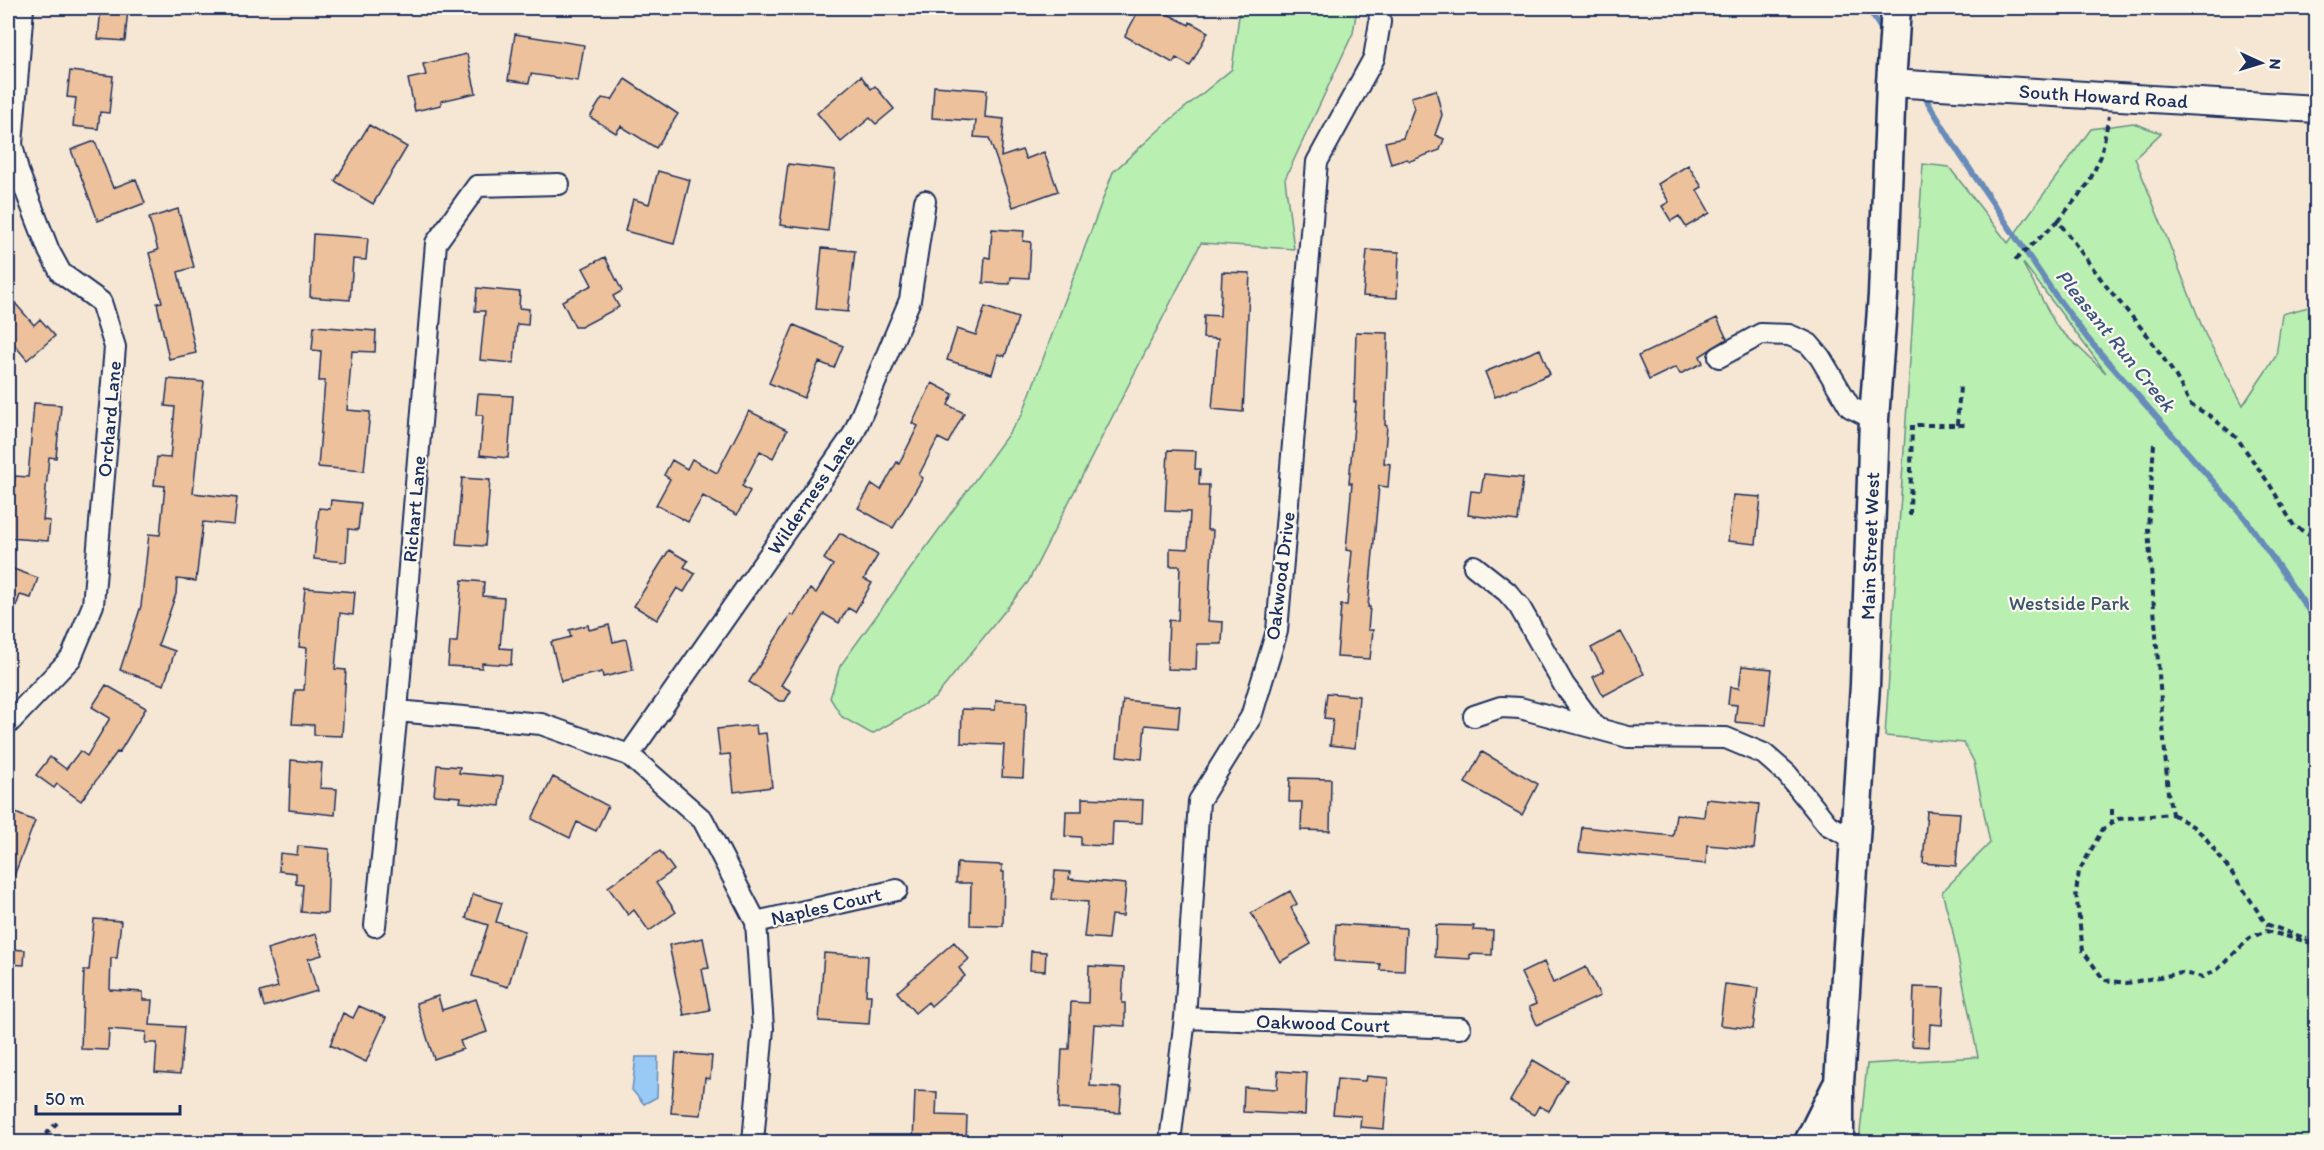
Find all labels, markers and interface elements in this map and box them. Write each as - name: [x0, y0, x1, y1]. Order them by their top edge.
- north arrow: [2231, 33, 2291, 93]
- text: N: [2266, 58, 2285, 70]
- street label: South Howard Road: [2018, 79, 2189, 113]
- water label: Pleasant Run Creek: [2051, 264, 2182, 417]
- street label: Orchard Lane: [92, 360, 126, 478]
- street label: Wilderness Lane: [762, 429, 860, 559]
- street label: Richart Lane: [397, 455, 431, 563]
- street label: Main Street West: [1855, 472, 1884, 620]
- street label: Oakwood Drive: [1260, 510, 1300, 642]
- park label: Westside Park: [2009, 591, 2130, 615]
- street label: Naples Court: [768, 882, 884, 930]
- street label: Oakwood Court: [1256, 1009, 1391, 1037]
- scale bar: [36, 1078, 180, 1116]
- text: 50 m: [45, 1088, 85, 1110]

